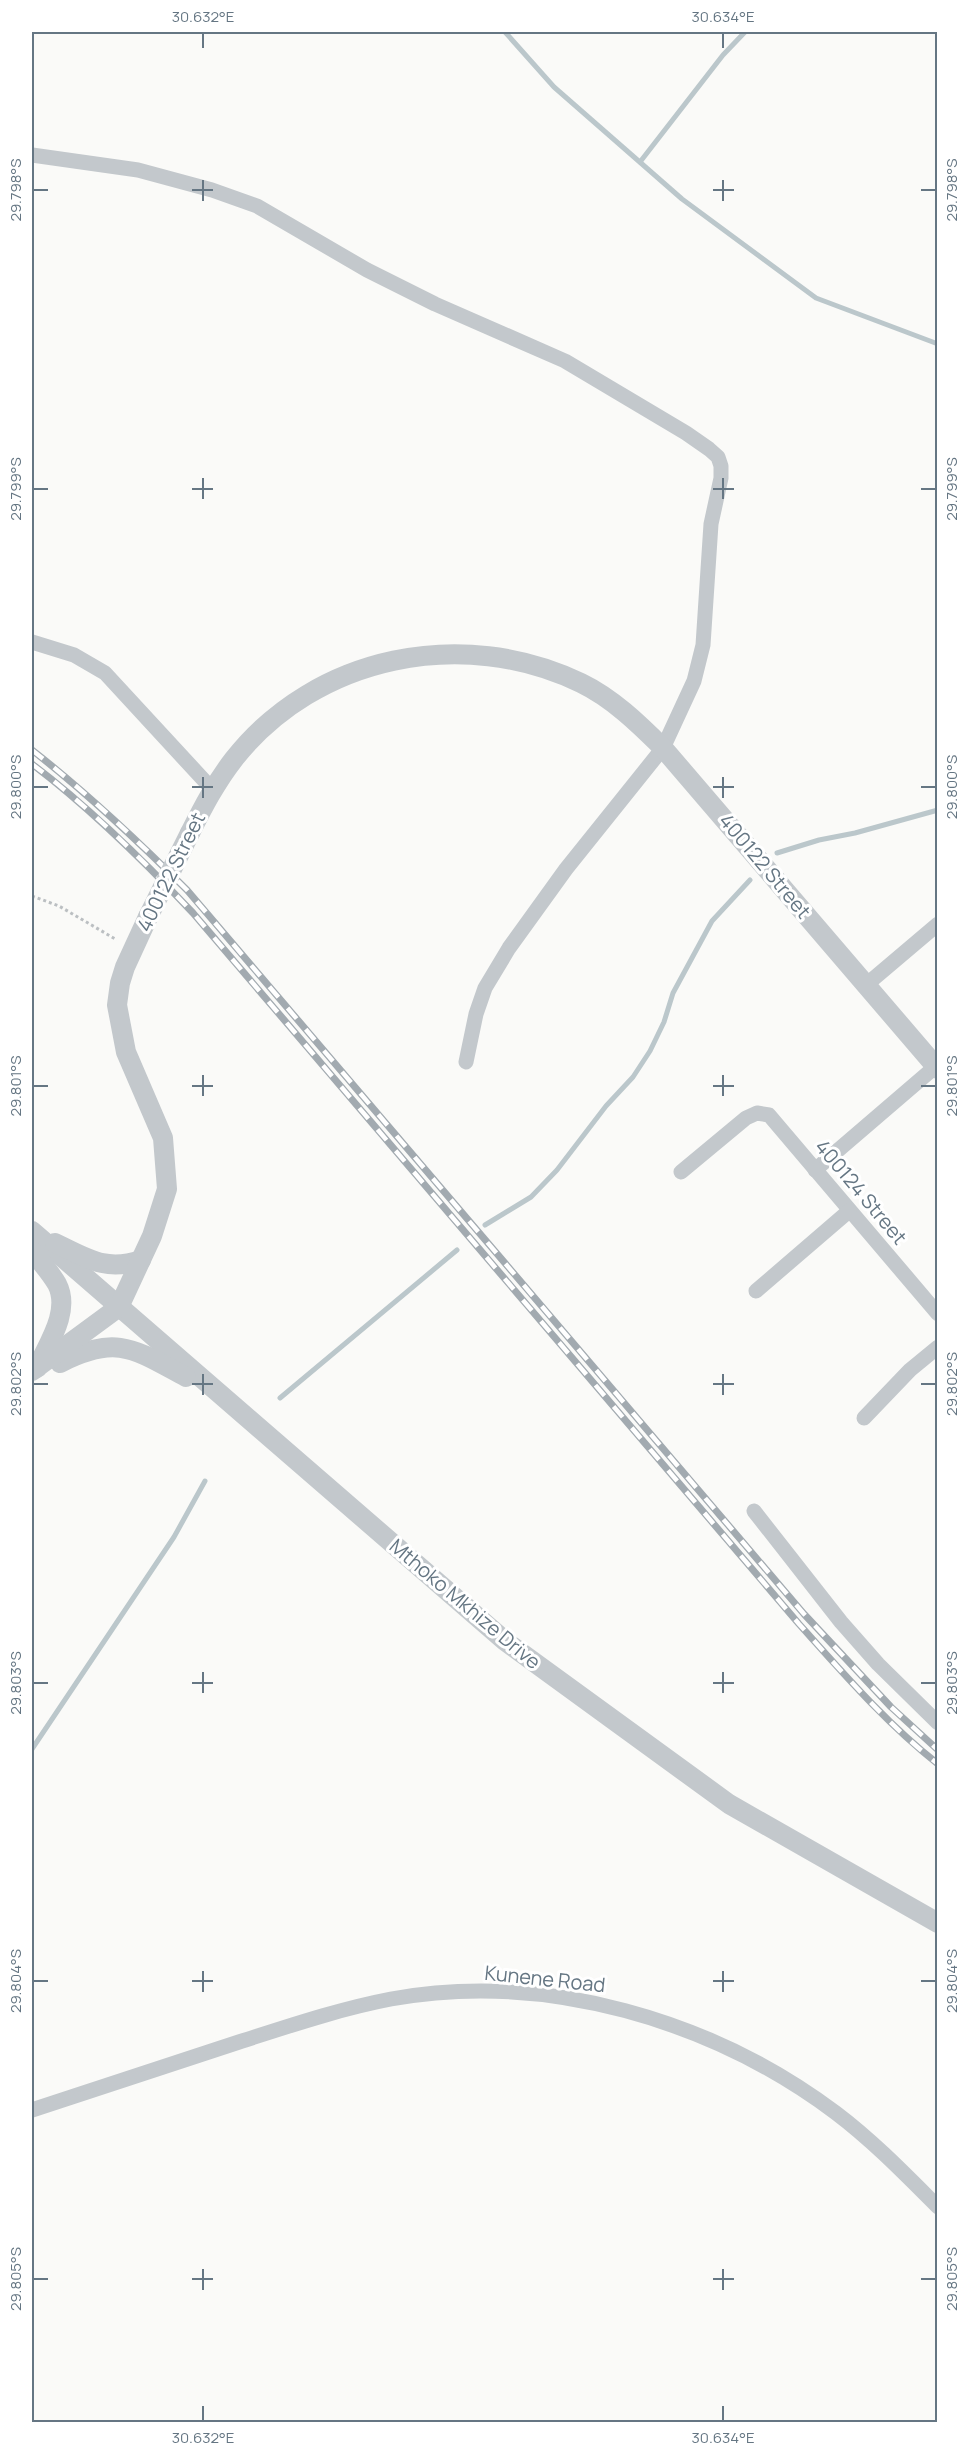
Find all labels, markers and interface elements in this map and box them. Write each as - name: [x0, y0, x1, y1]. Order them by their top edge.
- text: 30.632°E: [172, 6, 234, 27]
- text: 30.634°E: [692, 6, 755, 27]
- text: 29.798°S: [5, 159, 26, 221]
- text: 29.798°S: [941, 159, 962, 221]
- text: 29.799°S: [5, 457, 26, 521]
- text: 29.799°S: [941, 457, 962, 521]
- text: 29.800°S: [5, 755, 26, 819]
- text: 29.800°S: [941, 755, 962, 819]
- street label: 400122 Street: [713, 807, 817, 924]
- street label: 400122 Street: [130, 808, 211, 936]
- text: 29.801°S: [5, 1055, 26, 1117]
- text: 29.801°S: [941, 1055, 962, 1117]
- street label: 400124 Street: [809, 1133, 913, 1250]
- text: 29.802°S: [5, 1352, 26, 1416]
- text: 29.802°S: [941, 1352, 962, 1416]
- street label: Mthoko Mkhize Drive: [384, 1532, 547, 1675]
- text: 29.803°S: [5, 1651, 26, 1715]
- text: 29.803°S: [941, 1651, 962, 1715]
- text: 29.804°S: [5, 1949, 26, 2013]
- text: 29.804°S: [941, 1949, 962, 2013]
- street label: Kunene Road: [483, 1959, 607, 1998]
- text: 29.805°S: [5, 2247, 26, 2311]
- text: 29.805°S: [941, 2247, 962, 2311]
- text: 30.632°E: [172, 2427, 234, 2448]
- text: 30.634°E: [692, 2427, 755, 2448]

